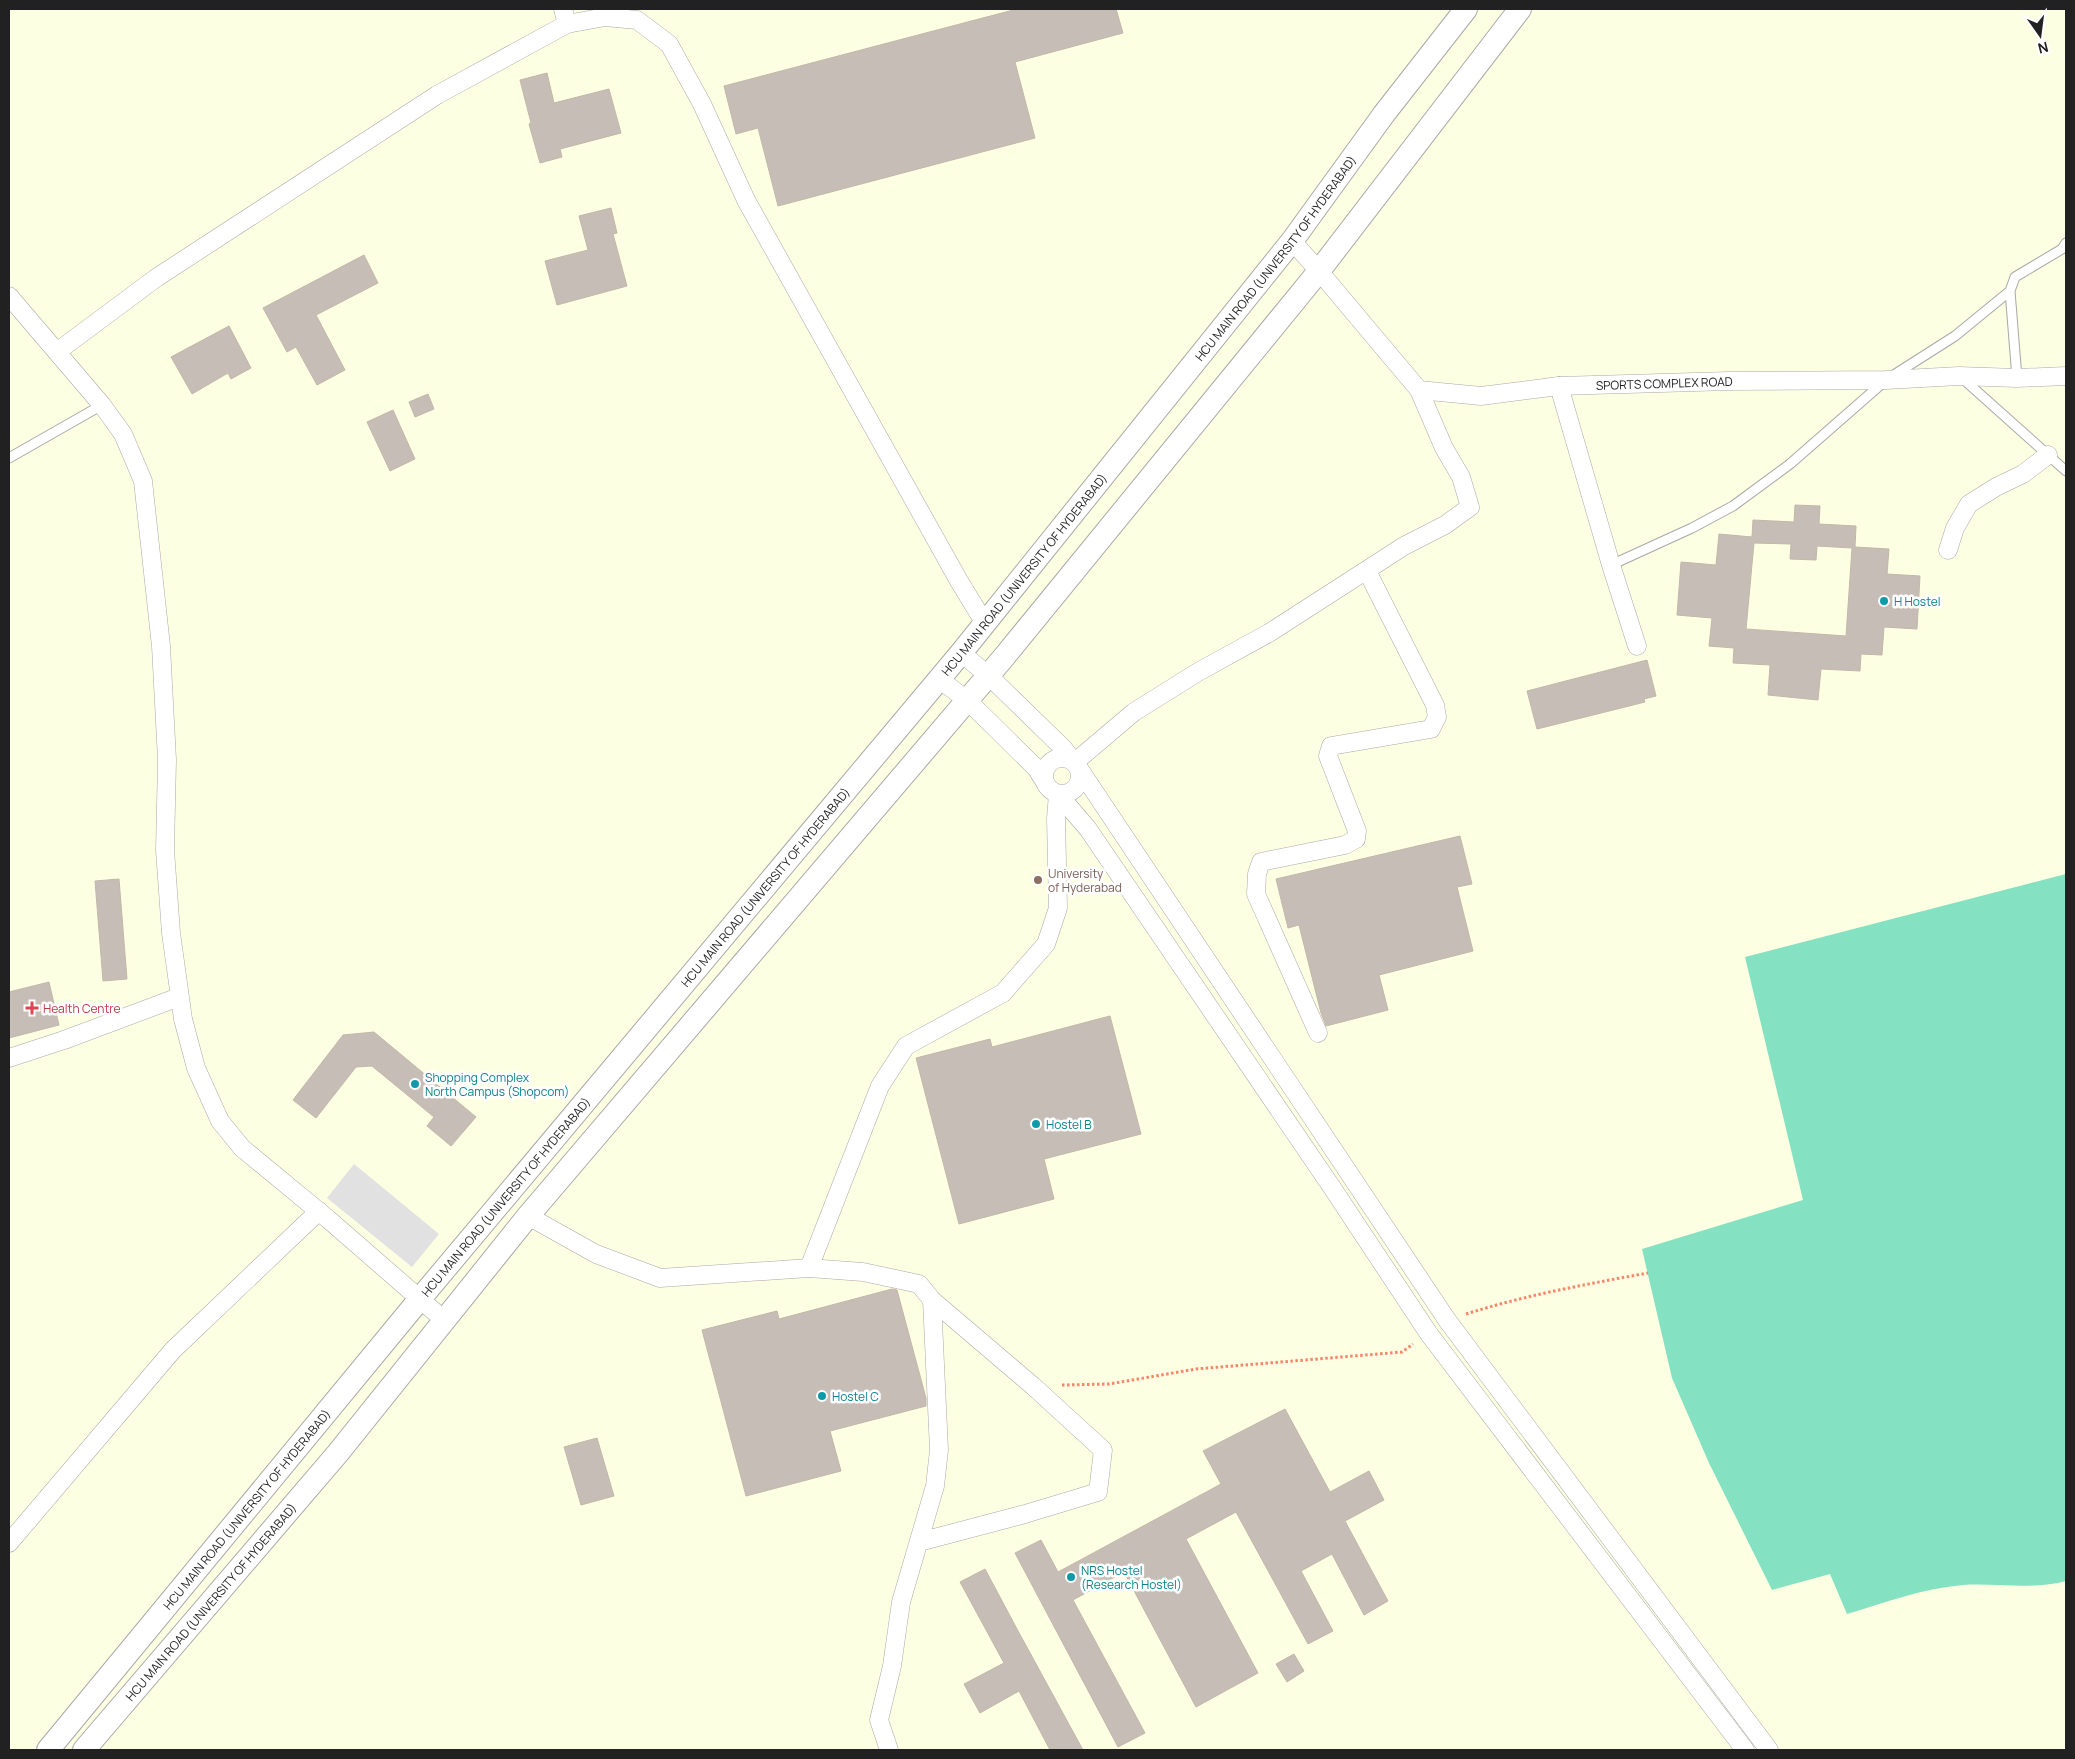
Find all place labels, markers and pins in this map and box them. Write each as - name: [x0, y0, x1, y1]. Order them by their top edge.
- place label: H Hostel: [1894, 593, 1941, 610]
- marker: H Hostel: [1878, 595, 1890, 607]
- place label: University of Hyderabad: [1048, 865, 1122, 896]
- marker: University of Hyderabad: [1032, 874, 1044, 886]
- place label: Health Centre: [43, 1000, 121, 1017]
- marker: Health Centre: [25, 1001, 39, 1015]
- place label: Shopping Complex North Campus (Shopcom): [425, 1069, 569, 1100]
- marker: Shopping Complex North Campus (Shopcom): [409, 1078, 421, 1090]
- place label: Hostel B: [1046, 1116, 1092, 1133]
- marker: Hostel B: [1030, 1118, 1042, 1130]
- place label: Hostel C: [832, 1388, 879, 1405]
- marker: Hostel C: [816, 1390, 828, 1402]
- place label: NRS Hostel (Research Hostel): [1081, 1562, 1182, 1593]
- marker: NRS Hostel (Research Hostel): [1065, 1571, 1077, 1583]

